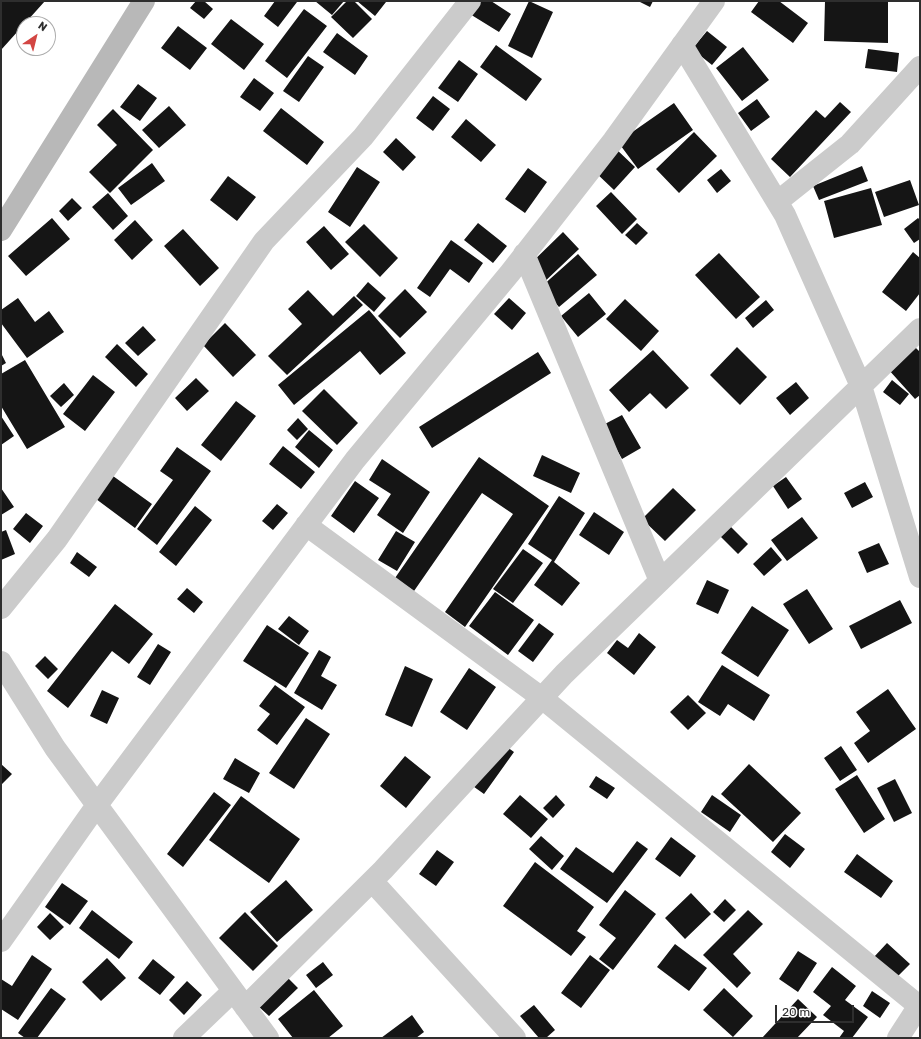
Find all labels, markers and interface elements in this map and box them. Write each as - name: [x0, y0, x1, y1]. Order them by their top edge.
- north arrow: [16, 16, 56, 56]
- text: N: [36, 19, 50, 34]
- scale bar: [777, 997, 856, 1023]
- text: 20 m: [782, 1005, 810, 1019]

